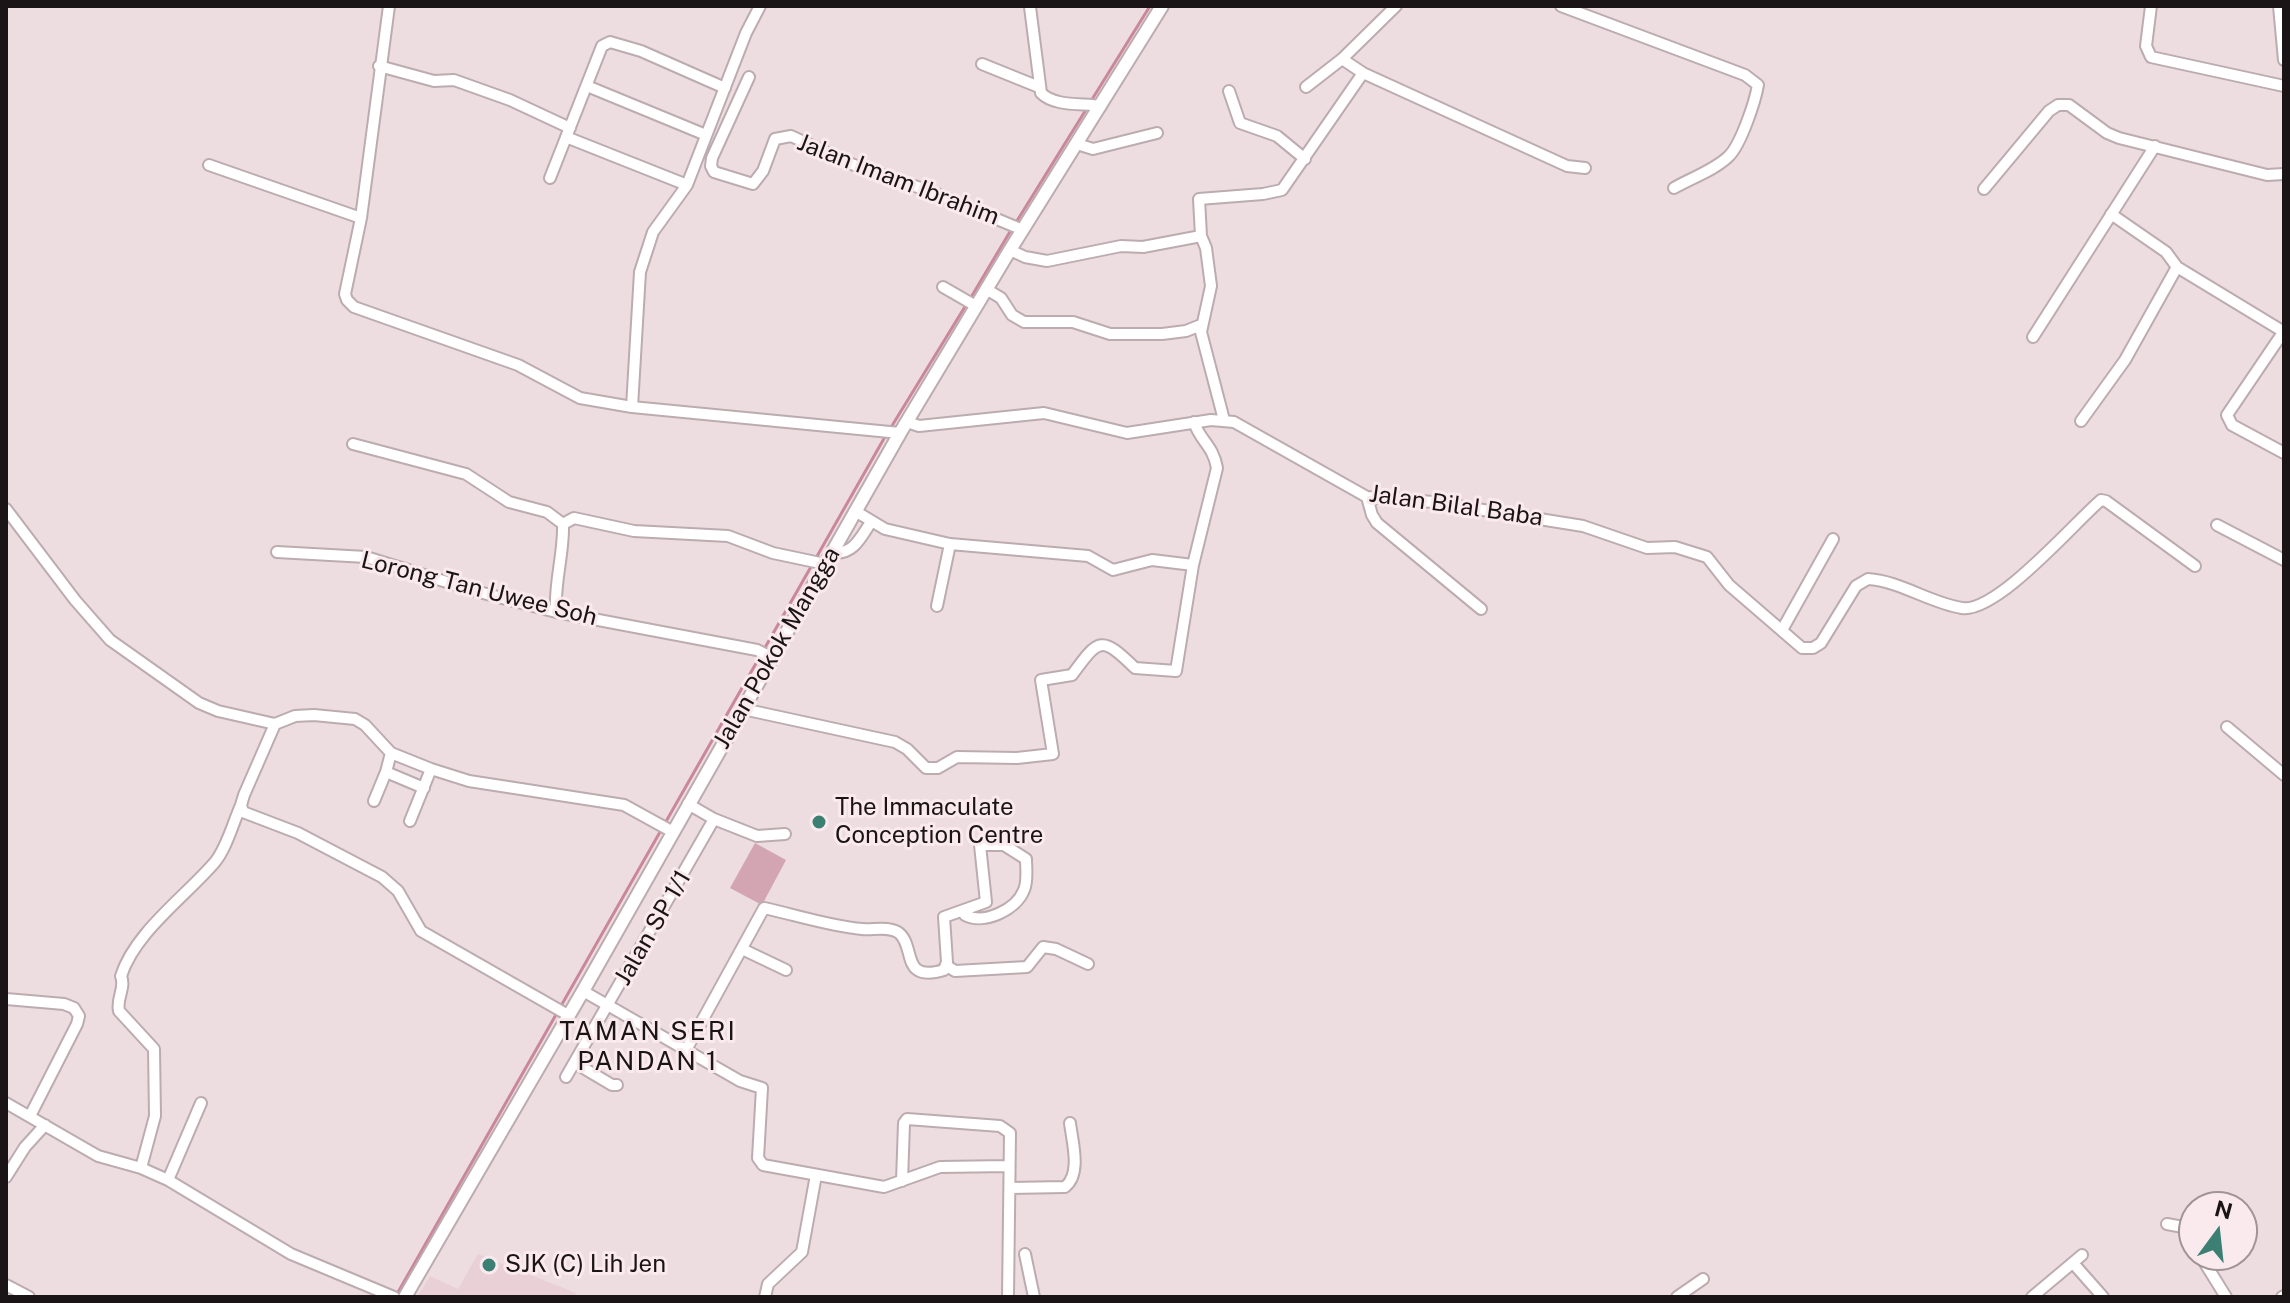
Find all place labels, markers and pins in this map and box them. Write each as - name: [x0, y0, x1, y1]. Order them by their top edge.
- place label: The Immaculate Conception Centre: [835, 794, 1043, 850]
- marker: The Immaculate Conception Centre: [810, 813, 828, 831]
- place label: SJK (C) Lih Jen: [505, 1251, 666, 1279]
- marker: SJK (C) Lih Jen: [480, 1256, 498, 1274]

